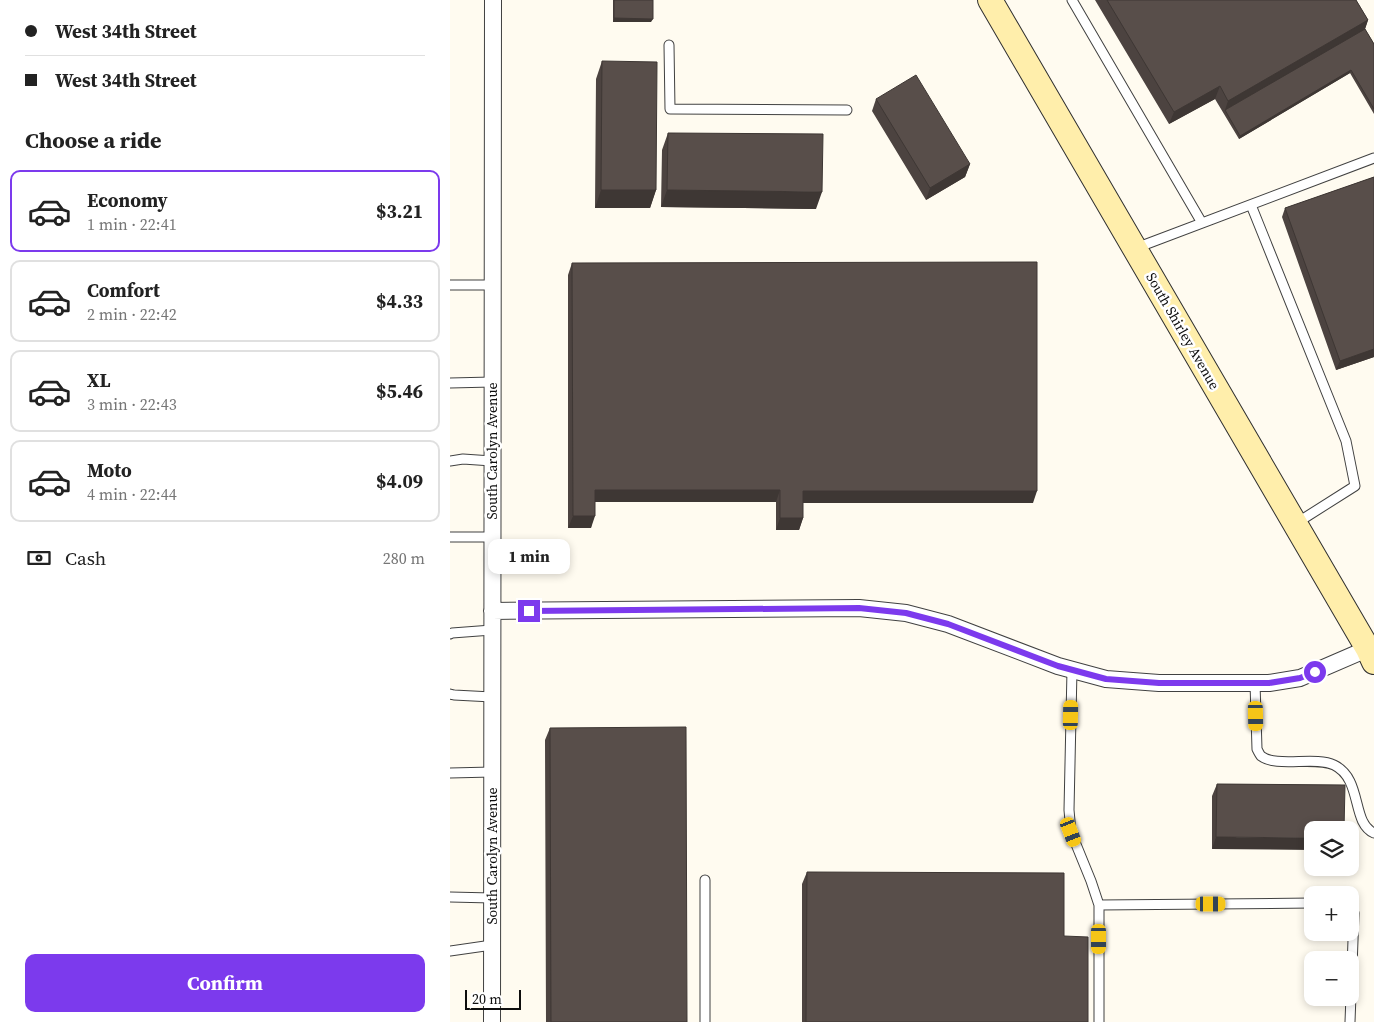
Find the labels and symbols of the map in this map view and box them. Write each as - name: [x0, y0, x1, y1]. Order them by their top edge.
- street label: South Shirley Avenue: [1141, 269, 1225, 393]
- street label: South Carolyn Avenue: [482, 382, 502, 520]
- callout: 1 min: [488, 538, 570, 574]
- route end: [518, 600, 540, 622]
- route start: [1304, 661, 1326, 683]
- car: [1063, 700, 1078, 730]
- car: [1248, 701, 1263, 731]
- street label: South Carolyn Avenue: [482, 787, 502, 925]
- car: [1058, 815, 1083, 849]
- car: [1196, 897, 1226, 912]
- car: [1091, 924, 1106, 954]
- scale bar: [465, 987, 521, 1010]

